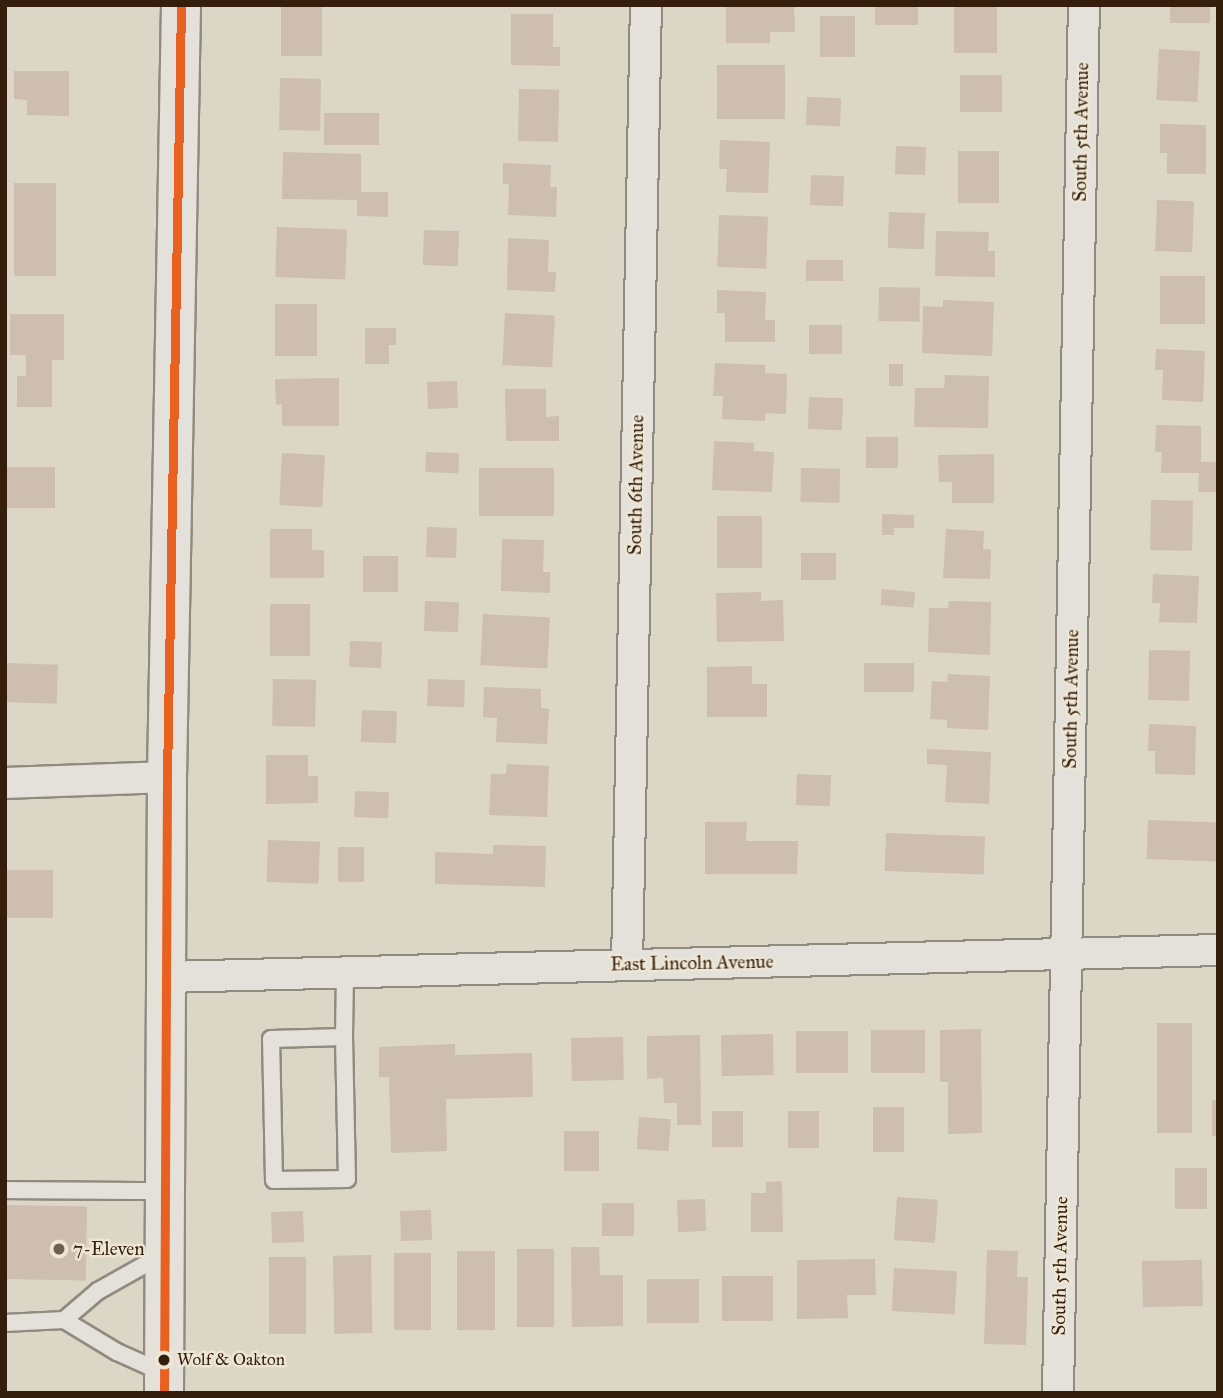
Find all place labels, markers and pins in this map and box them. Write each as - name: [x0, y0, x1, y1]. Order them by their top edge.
- place label: 7-Eleven: [73, 1238, 145, 1260]
- marker: 7-Eleven: [51, 1241, 67, 1257]
- place label: Wolf & Oakton: [177, 1350, 285, 1370]
- marker: Wolf & Oakton: [157, 1353, 171, 1367]

